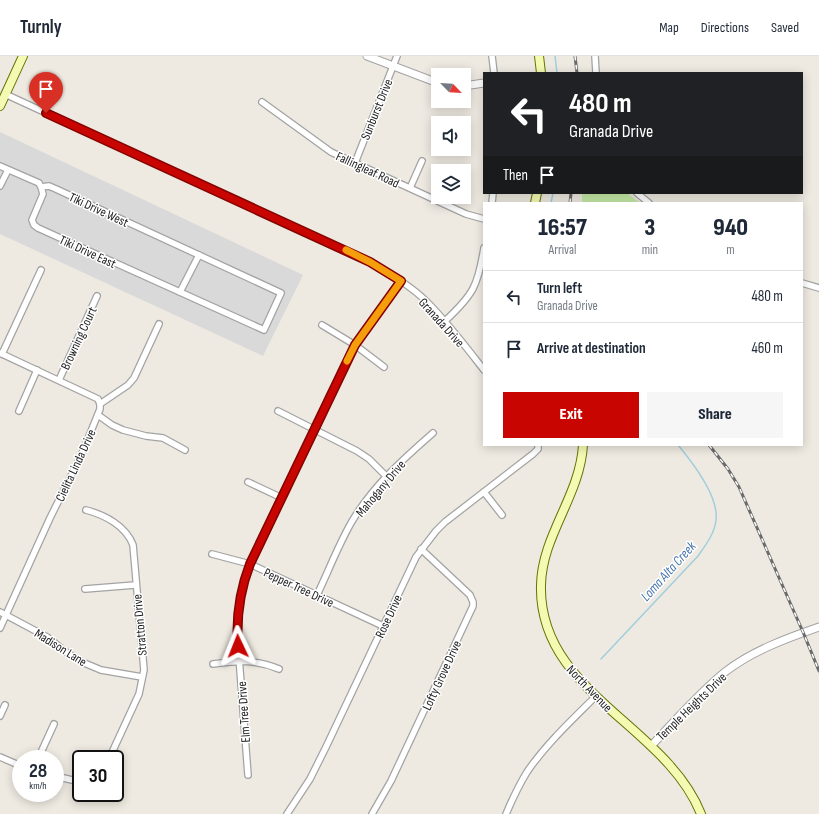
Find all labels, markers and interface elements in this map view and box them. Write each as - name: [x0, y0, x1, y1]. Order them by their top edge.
- text: Turnly: [20, 16, 62, 39]
- text: Map: [659, 19, 679, 36]
- text: Directions: [701, 19, 749, 36]
- text: Saved: [771, 19, 799, 36]
- north arrow: [431, 68, 471, 108]
- map controls: [431, 68, 471, 204]
- pin: [29, 72, 63, 113]
- street label: Sunburst Drive: [357, 77, 396, 142]
- icon: arrive: [35, 78, 57, 100]
- text: 480 m: [569, 87, 632, 120]
- icon: left: [503, 88, 555, 140]
- button: sound: [431, 116, 471, 156]
- text: Granada Drive: [569, 121, 653, 142]
- street label: Fallingleaf Road: [333, 148, 402, 192]
- button: layers: [431, 164, 471, 204]
- icon: arrive: [536, 164, 558, 186]
- text: Then: [503, 166, 528, 185]
- street label: Tiki Drive West: [66, 189, 131, 231]
- text: 16:57: [538, 213, 587, 242]
- text: 3: [644, 213, 655, 242]
- text: 940: [713, 213, 748, 242]
- street label: Tiki Drive East: [57, 232, 118, 272]
- text: Arrival: [548, 242, 576, 258]
- text: min: [642, 242, 658, 258]
- text: m: [726, 242, 735, 258]
- text: Turn left: [537, 279, 582, 298]
- icon: left: [503, 286, 525, 308]
- text: 480 m: [751, 287, 783, 306]
- street label: Granada Drive: [415, 295, 468, 351]
- text: Granada Drive: [537, 298, 598, 314]
- street label: Browning Court: [57, 304, 100, 372]
- icon: arrive: [503, 338, 525, 360]
- text: Arrive at destination: [537, 339, 646, 358]
- text: 460 m: [751, 339, 783, 358]
- button: Exit: [503, 392, 639, 438]
- button: Share: [647, 392, 783, 438]
- street label: Cielita Linda Drive: [52, 427, 100, 504]
- street label: Mahogany Drive: [352, 457, 409, 520]
- water label: Loma Alta Creek: [637, 537, 700, 605]
- street label: Pepper Tree Drive: [261, 565, 336, 611]
- street label: Rose Drive: [372, 592, 406, 641]
- street label: Stratton Drive: [129, 594, 151, 656]
- street label: Madison Lane: [31, 625, 90, 670]
- position arrow: [217, 625, 259, 667]
- street label: Lofty Grove Drive: [419, 638, 465, 713]
- street label: North Avenue: [563, 662, 616, 716]
- street label: Temple Heights Drive: [653, 669, 730, 744]
- street label: Elm Tree Drive: [234, 681, 254, 743]
- speed limit sign: 30: [72, 750, 124, 802]
- text: 28: [29, 759, 47, 783]
- text: km/h: [29, 780, 47, 792]

